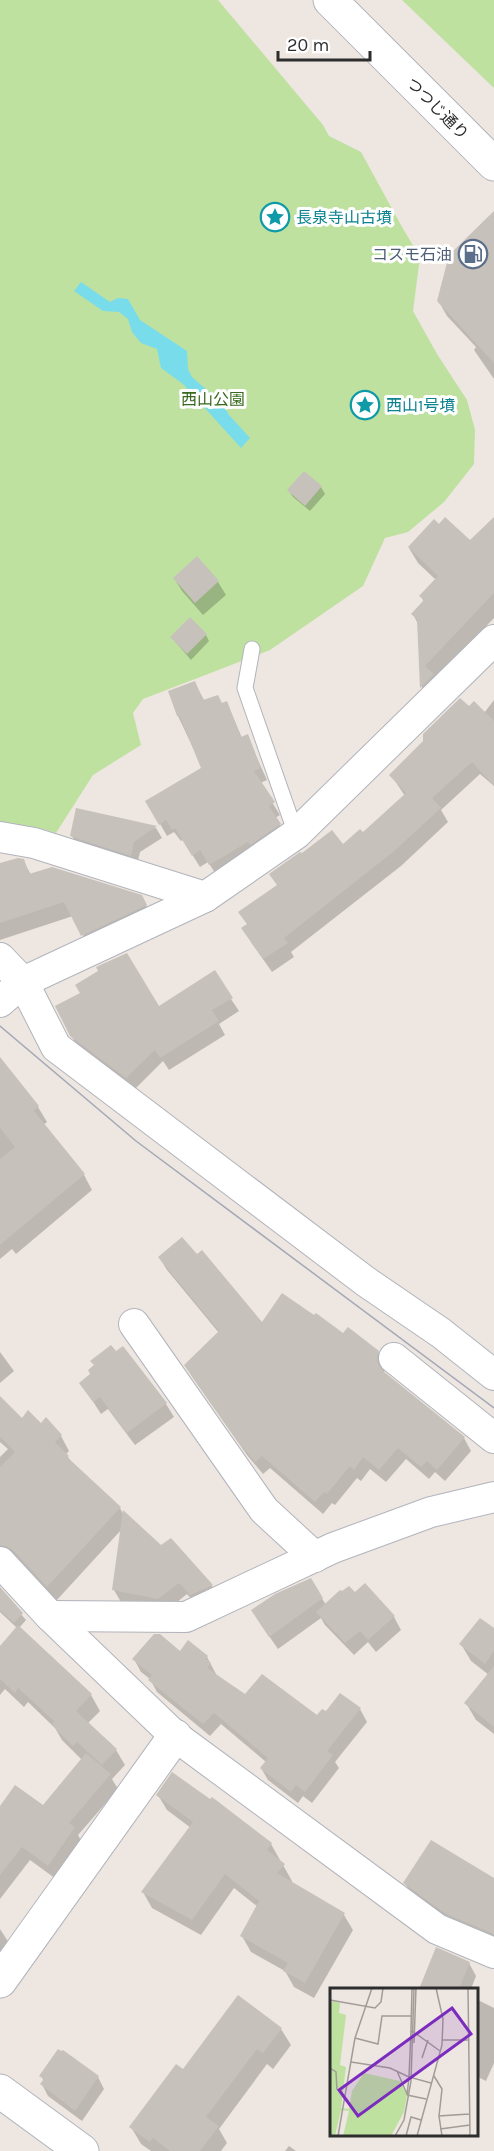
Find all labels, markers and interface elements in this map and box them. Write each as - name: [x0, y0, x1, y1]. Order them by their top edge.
- scale bar: [278, 24, 370, 62]
- text: 20 m: [287, 34, 329, 56]
- street label: つつじ通り: [403, 73, 473, 143]
- place icon: 長泉寺山古墳: [259, 201, 291, 233]
- place label: 長泉寺山古墳: [296, 208, 392, 227]
- fuel station icon: コスモ石油: [457, 238, 489, 270]
- place label: コスモ石油: [372, 245, 452, 264]
- place icon: 西山1号墳: [349, 389, 381, 421]
- park label: 西山公園: [181, 390, 245, 409]
- place label: 西山1号墳: [386, 396, 455, 415]
- inset map: [330, 1988, 479, 2136]

